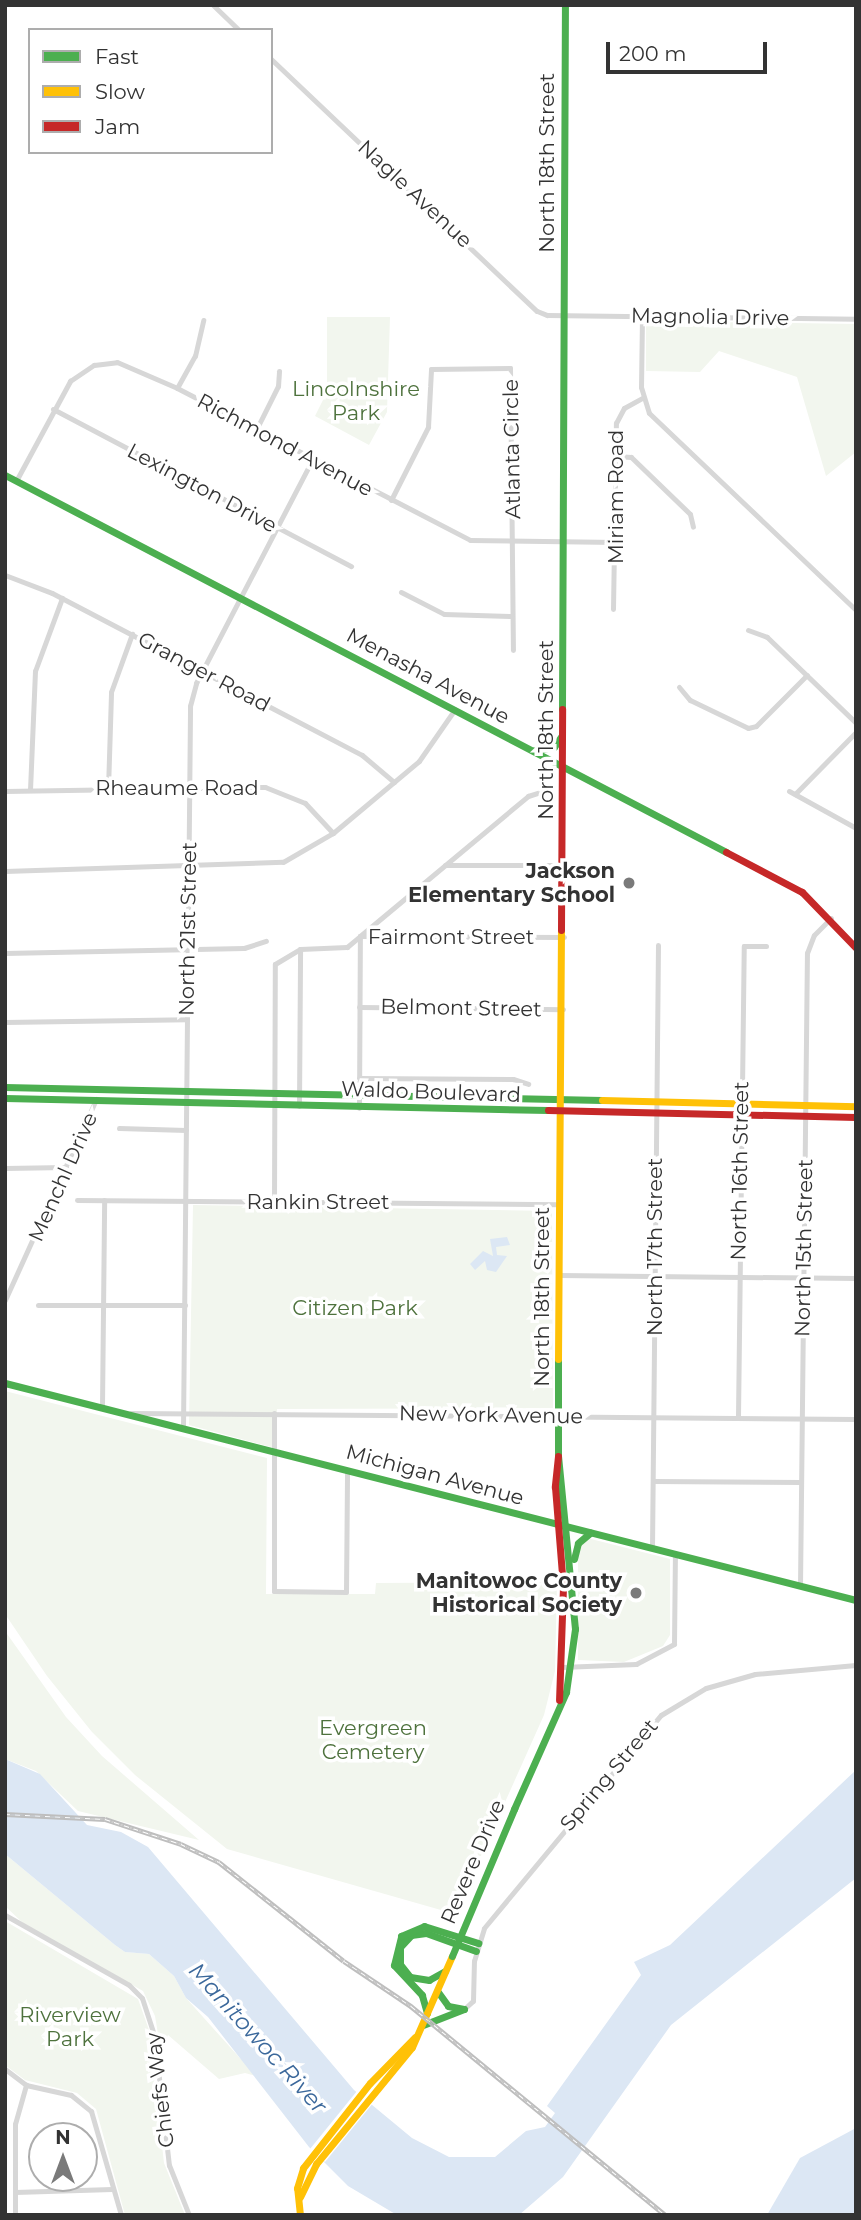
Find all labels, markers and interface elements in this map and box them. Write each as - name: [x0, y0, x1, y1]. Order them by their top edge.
- legend: [28, 28, 273, 154]
- scale bar: [609, 28, 770, 72]
- text: 200 m: [619, 41, 686, 66]
- text: Fast: [95, 44, 139, 69]
- street label: North 18th Street: [534, 73, 560, 253]
- text: Slow: [95, 79, 145, 104]
- text: Jam: [95, 114, 140, 139]
- street label: Nagle Avenue: [353, 135, 477, 253]
- street label: Magnolia Drive: [631, 303, 789, 331]
- park label: Lincolnshire Park: [292, 376, 420, 426]
- street label: Atlanta Circle: [498, 379, 526, 519]
- street label: Richmond Avenue: [193, 388, 377, 502]
- street label: Miriam Road: [603, 430, 629, 564]
- street label: Lexington Drive: [123, 438, 281, 538]
- street label: Menasha Avenue: [342, 622, 514, 730]
- street label: Granger Road: [134, 627, 274, 717]
- street label: North 18th Street: [533, 640, 559, 820]
- street label: Rheaume Road: [95, 775, 259, 801]
- street label: North 21st Street: [174, 842, 202, 1016]
- place label: Jackson Elementary School: [408, 858, 615, 908]
- marker: Jackson Elementary School: [621, 875, 637, 891]
- street label: Fairmont Street: [368, 924, 534, 950]
- street label: Belmont Street: [380, 994, 542, 1022]
- street label: Waldo Boulevard: [341, 1076, 521, 1108]
- street label: North 16th Street: [726, 1081, 754, 1261]
- street label: Menchl Drive: [23, 1108, 103, 1246]
- street label: North 17th Street: [642, 1158, 668, 1336]
- street label: North 15th Street: [790, 1159, 818, 1337]
- street label: Rankin Street: [246, 1189, 390, 1215]
- street label: North 18th Street: [529, 1207, 555, 1387]
- park label: Citizen Park: [292, 1295, 418, 1321]
- street label: New York Avenue: [399, 1401, 583, 1429]
- street label: Michigan Avenue: [343, 1439, 527, 1511]
- place label: Manitowoc County Historical Society: [416, 1568, 622, 1618]
- marker: Manitowoc County Historical Society: [628, 1585, 644, 1601]
- street label: Spring Street: [555, 1714, 663, 1836]
- park label: Evergreen Cemetery: [319, 1715, 427, 1765]
- street label: Revere Drive: [435, 1796, 511, 1928]
- water label: Manitowoc River: [183, 1957, 333, 2119]
- park label: Riverview Park: [19, 2002, 121, 2052]
- street label: Chiefs Way: [140, 2031, 180, 2149]
- north arrow: [28, 2122, 98, 2192]
- text: N: [55, 2126, 71, 2149]

